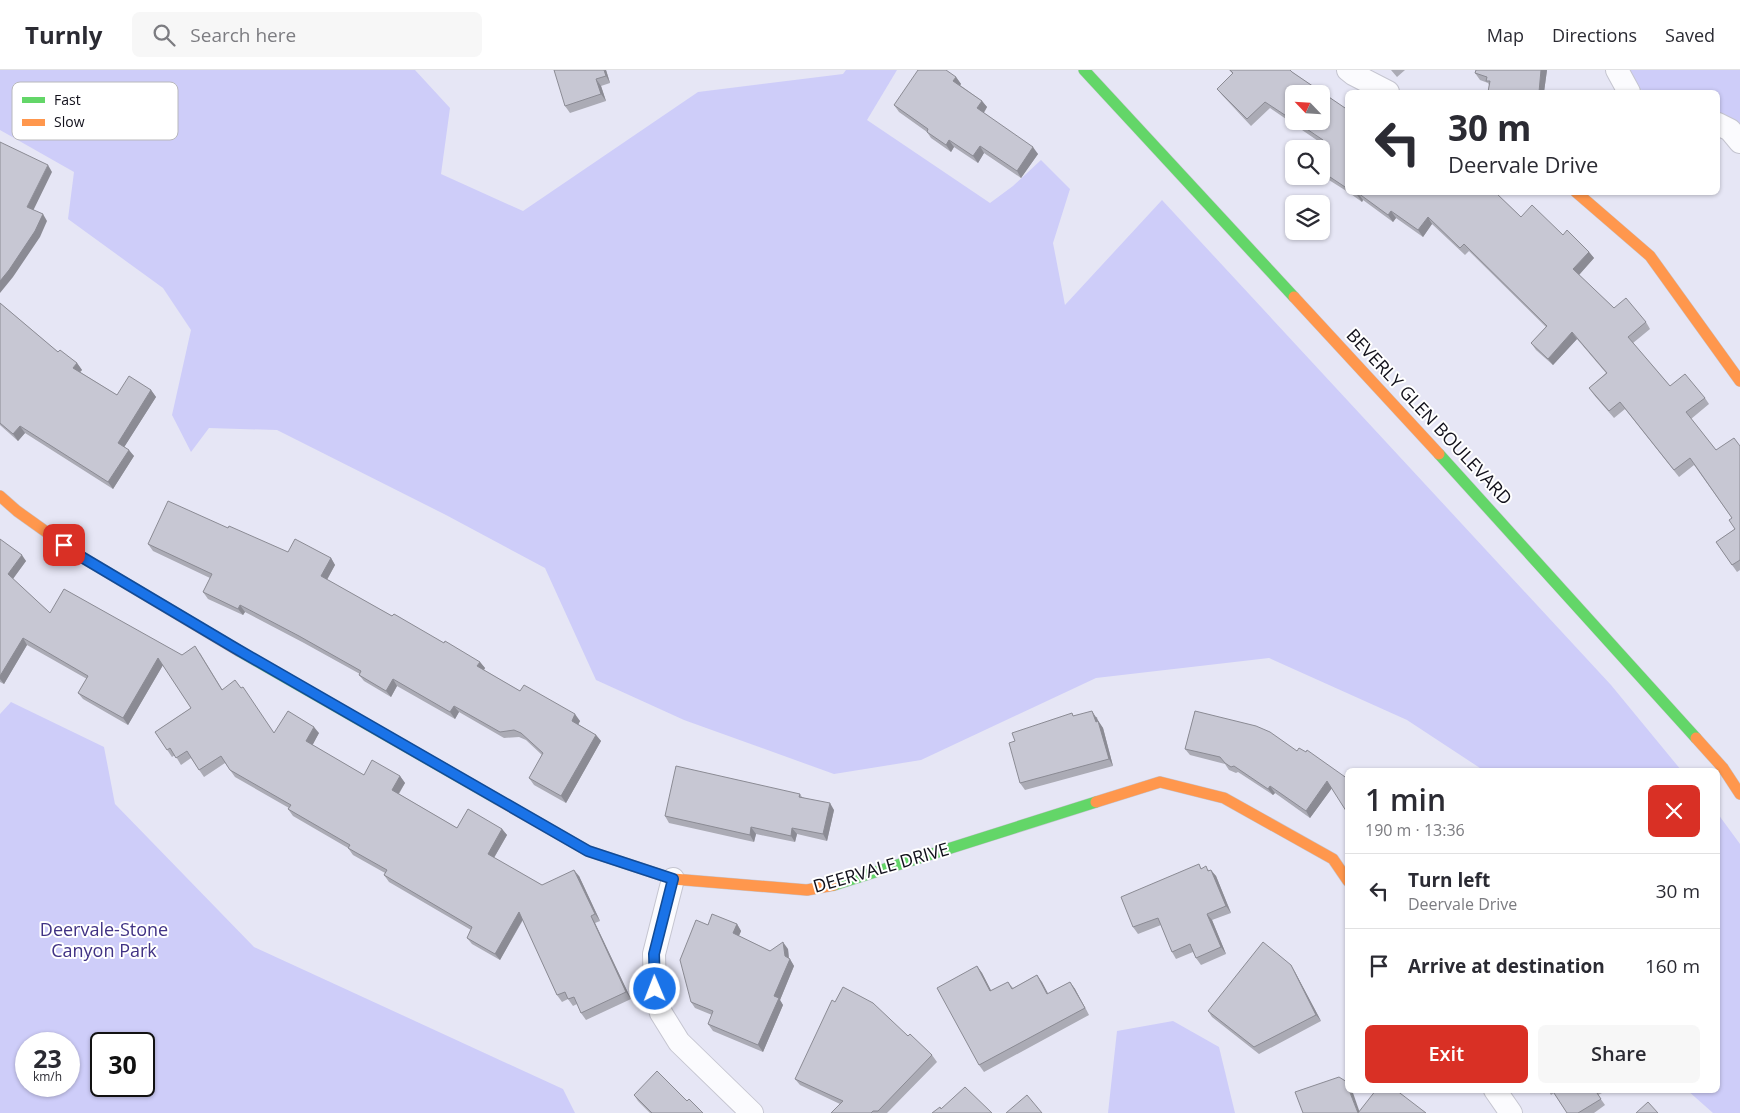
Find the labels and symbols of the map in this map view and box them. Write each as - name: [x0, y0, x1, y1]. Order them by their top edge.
- legend: [12, 82, 178, 140]
- north arrow: [1285, 85, 1330, 130]
- text: Fast: [54, 90, 81, 109]
- text: Slow: [54, 112, 85, 131]
- street label: BEVERLY GLEN BOULEVARD: [1342, 323, 1518, 510]
- pin: [43, 524, 85, 566]
- street label: DEERVALE DRIVE: [810, 836, 951, 898]
- park label: Deervale-Stone Canyon Park: [40, 917, 168, 962]
- position arrow: [628, 962, 680, 1014]
- speed limit sign: 30: [90, 1032, 155, 1097]

